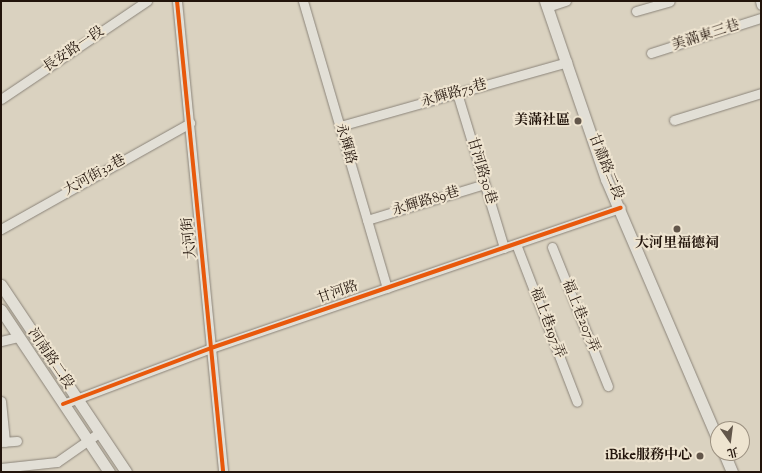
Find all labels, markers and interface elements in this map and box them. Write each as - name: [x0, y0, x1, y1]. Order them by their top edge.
- street label: 美滿東三巷: [670, 17, 742, 55]
- street label: 長安路一段: [40, 23, 108, 77]
- street label: 永輝路75巷: [419, 77, 489, 111]
- place label: 美滿社區: [514, 113, 570, 129]
- marker: 美滿社區: [573, 116, 583, 126]
- street label: 永輝路: [331, 121, 359, 167]
- street label: 甘肅路二段: [584, 131, 626, 203]
- street label: 甘河路30巷: [463, 136, 499, 206]
- street label: 大河街32巷: [61, 152, 129, 200]
- street label: 永輝路89巷: [390, 184, 462, 220]
- street label: 大河街: [179, 216, 201, 260]
- marker: 大河里福德祠: [672, 224, 682, 234]
- place label: 大河里福德祠: [635, 236, 719, 252]
- street label: 福上巷207弄: [558, 277, 602, 355]
- street label: 甘河路: [315, 278, 361, 308]
- street label: 福上巷197弄: [526, 285, 568, 361]
- street label: 河南路二段: [23, 325, 77, 393]
- north arrow: [710, 421, 750, 461]
- text: 北: [725, 443, 740, 461]
- place label: iBike服務中心: [605, 448, 692, 464]
- marker: iBike服務中心: [695, 451, 705, 461]

